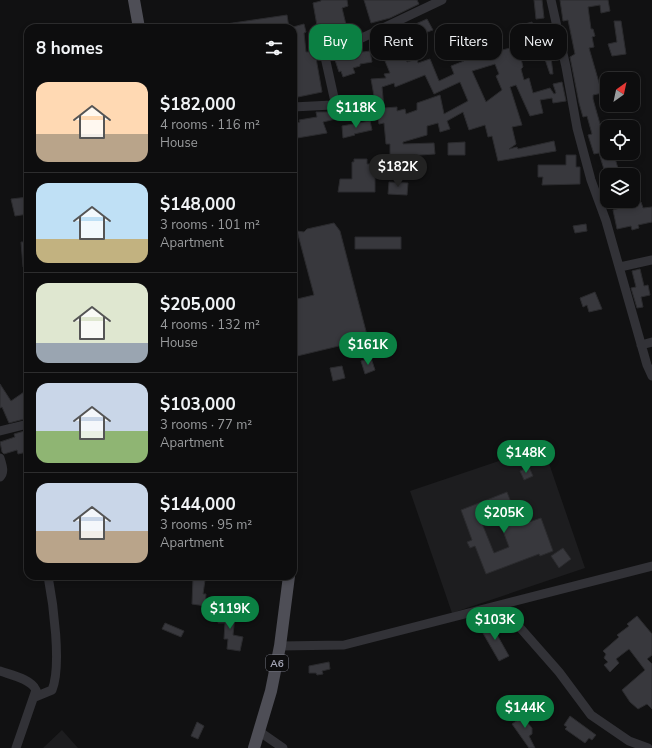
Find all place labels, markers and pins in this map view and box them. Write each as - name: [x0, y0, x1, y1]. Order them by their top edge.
- pin: $118K: [328, 95, 384, 129]
- pin: $182K: [370, 154, 426, 188]
- pin: $161K: [340, 332, 396, 366]
- pin: $148K: [498, 440, 554, 474]
- pin: $205K: [476, 500, 532, 534]
- pin: $119K: [202, 596, 258, 630]
- pin: $103K: [467, 607, 523, 641]
- pin: $144K: [497, 695, 553, 729]

